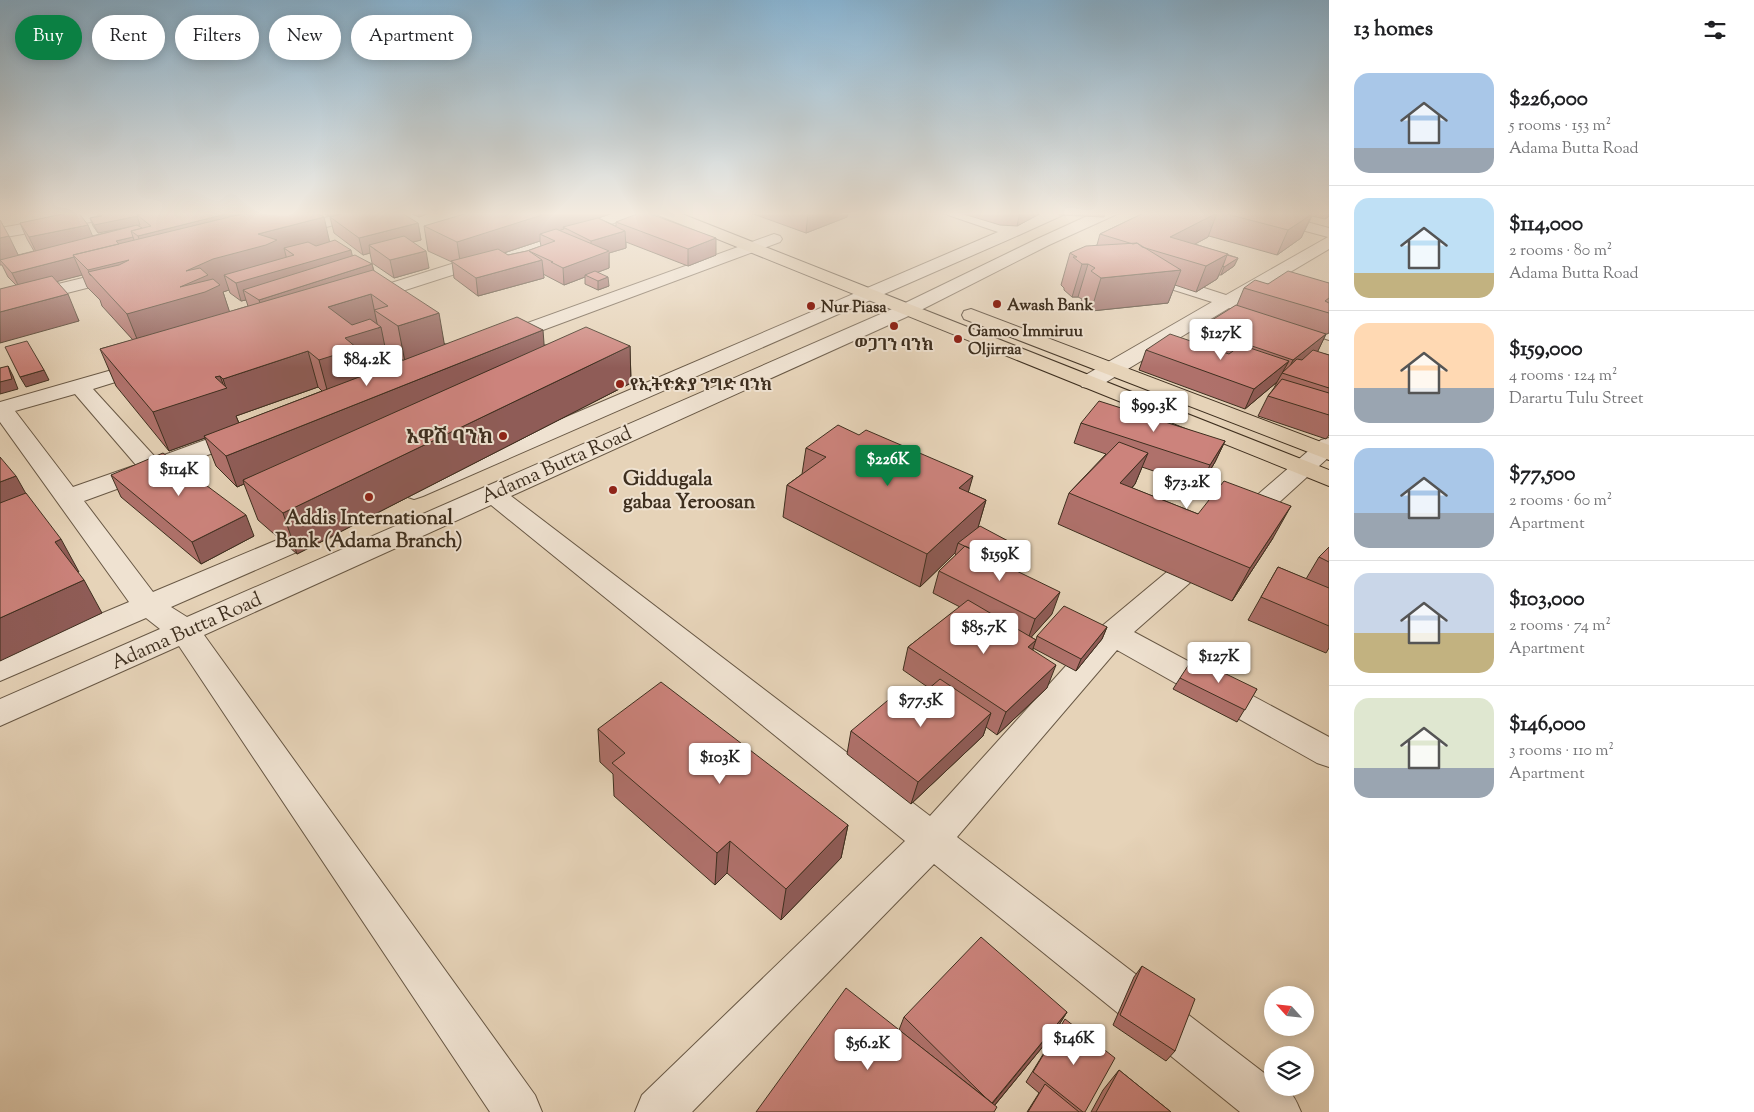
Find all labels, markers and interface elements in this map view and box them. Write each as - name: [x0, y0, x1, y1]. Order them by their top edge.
- chip: Buy: [15, 15, 82, 60]
- chip: Rent: [92, 15, 165, 60]
- chip: Filters: [175, 15, 259, 60]
- chip: New: [269, 15, 341, 60]
- chip: Apartment: [351, 15, 472, 60]
- text: 13 homes: [1354, 15, 1433, 45]
- icon: filters: [1701, 16, 1729, 44]
- text: $226,000: [1509, 85, 1588, 115]
- icon: home: [1394, 93, 1454, 153]
- text: 5 rooms · 153 m²: [1509, 115, 1611, 138]
- text: Adama Butta Road: [1509, 138, 1639, 161]
- text: $114,000: [1509, 210, 1583, 240]
- icon: home: [1394, 218, 1454, 278]
- text: 2 rooms · 80 m²: [1509, 240, 1612, 263]
- text: Adama Butta Road: [1509, 263, 1639, 286]
- place label: Awash Bank: [1007, 295, 1093, 318]
- place label: Nur Piasa: [821, 297, 887, 320]
- marker: Awash Bank: [991, 298, 1003, 310]
- marker: Nur Piasa: [805, 300, 817, 312]
- pin: $127K: [1186, 318, 1256, 361]
- marker: ወጋገን ባንክ: [888, 320, 900, 332]
- place label: Gamoo Immiruu Oljirraa: [968, 321, 1084, 362]
- text: $127K: [1200, 323, 1242, 346]
- marker: Gamoo Immiruu Oljirraa: [952, 333, 964, 345]
- place label: ወጋገን ባንክ: [855, 335, 933, 358]
- text: $159,000: [1509, 335, 1583, 365]
- icon: home: [1394, 343, 1454, 403]
- pin: $84.2K: [326, 344, 408, 387]
- text: $84.2K: [343, 349, 391, 372]
- text: 4 rooms · 124 m²: [1509, 365, 1617, 388]
- place label: የኢትዮጵያ ንግድ ባንክ: [630, 375, 772, 398]
- marker: የኢትዮጵያ ንግድ ባንክ: [614, 378, 626, 390]
- text: Darartu Tulu Street: [1509, 388, 1643, 411]
- pin: $99.3K: [1113, 390, 1195, 433]
- text: $99.3K: [1131, 395, 1177, 418]
- street label: Adama Butta Road: [477, 420, 637, 512]
- place label: አዋሽ ባንክ: [406, 424, 493, 453]
- marker: አዋሽ ባንክ: [497, 430, 509, 442]
- pin: $226K: [853, 444, 923, 487]
- text: $226K: [866, 449, 910, 472]
- pin: $114K: [144, 454, 214, 497]
- text: $114K: [159, 459, 199, 482]
- text: $77,500: [1509, 460, 1575, 490]
- place label: Giddugala gabaa Yeroosan: [623, 466, 755, 518]
- pin: $73.2K: [1146, 468, 1228, 510]
- icon: home: [1394, 468, 1454, 528]
- text: $73.2K: [1164, 472, 1210, 495]
- marker: Giddugala gabaa Yeroosan: [607, 484, 619, 496]
- text: 2 rooms · 60 m²: [1509, 490, 1612, 513]
- marker: Addis International Bank (Adama Branch): [363, 491, 375, 503]
- place label: Addis International Bank (Adama Branch): [275, 505, 463, 557]
- text: Apartment: [1509, 513, 1585, 536]
- pin: $159K: [965, 540, 1035, 582]
- text: $159K: [981, 544, 1019, 567]
- text: $103,000: [1509, 585, 1585, 615]
- street label: Adama Butta Road: [107, 586, 267, 678]
- icon: home: [1394, 593, 1454, 653]
- pin: $85.7K: [943, 612, 1025, 655]
- text: 2 rooms · 74 m²: [1509, 615, 1611, 638]
- text: $85.7K: [961, 617, 1007, 640]
- text: Apartment: [1509, 638, 1585, 661]
- pin: $127K: [1184, 642, 1254, 684]
- text: $127K: [1198, 646, 1240, 669]
- pin: $77.5K: [880, 686, 962, 728]
- text: $77.5K: [899, 690, 943, 713]
- text: $146,000: [1509, 710, 1586, 740]
- icon: home: [1394, 718, 1454, 778]
- text: 3 rooms · 110 m²: [1509, 740, 1614, 763]
- pin: $103K: [685, 742, 755, 785]
- text: $103K: [700, 747, 740, 770]
- text: Apartment: [1509, 763, 1585, 786]
- north arrow: [1264, 986, 1314, 1036]
- map controls: [1264, 986, 1314, 1096]
- pin: $146K: [1039, 1024, 1109, 1066]
- pin: $56.2K: [827, 1028, 909, 1071]
- text: $146K: [1053, 1028, 1095, 1051]
- text: $56.2K: [846, 1033, 890, 1056]
- button: layers: [1264, 1046, 1314, 1096]

